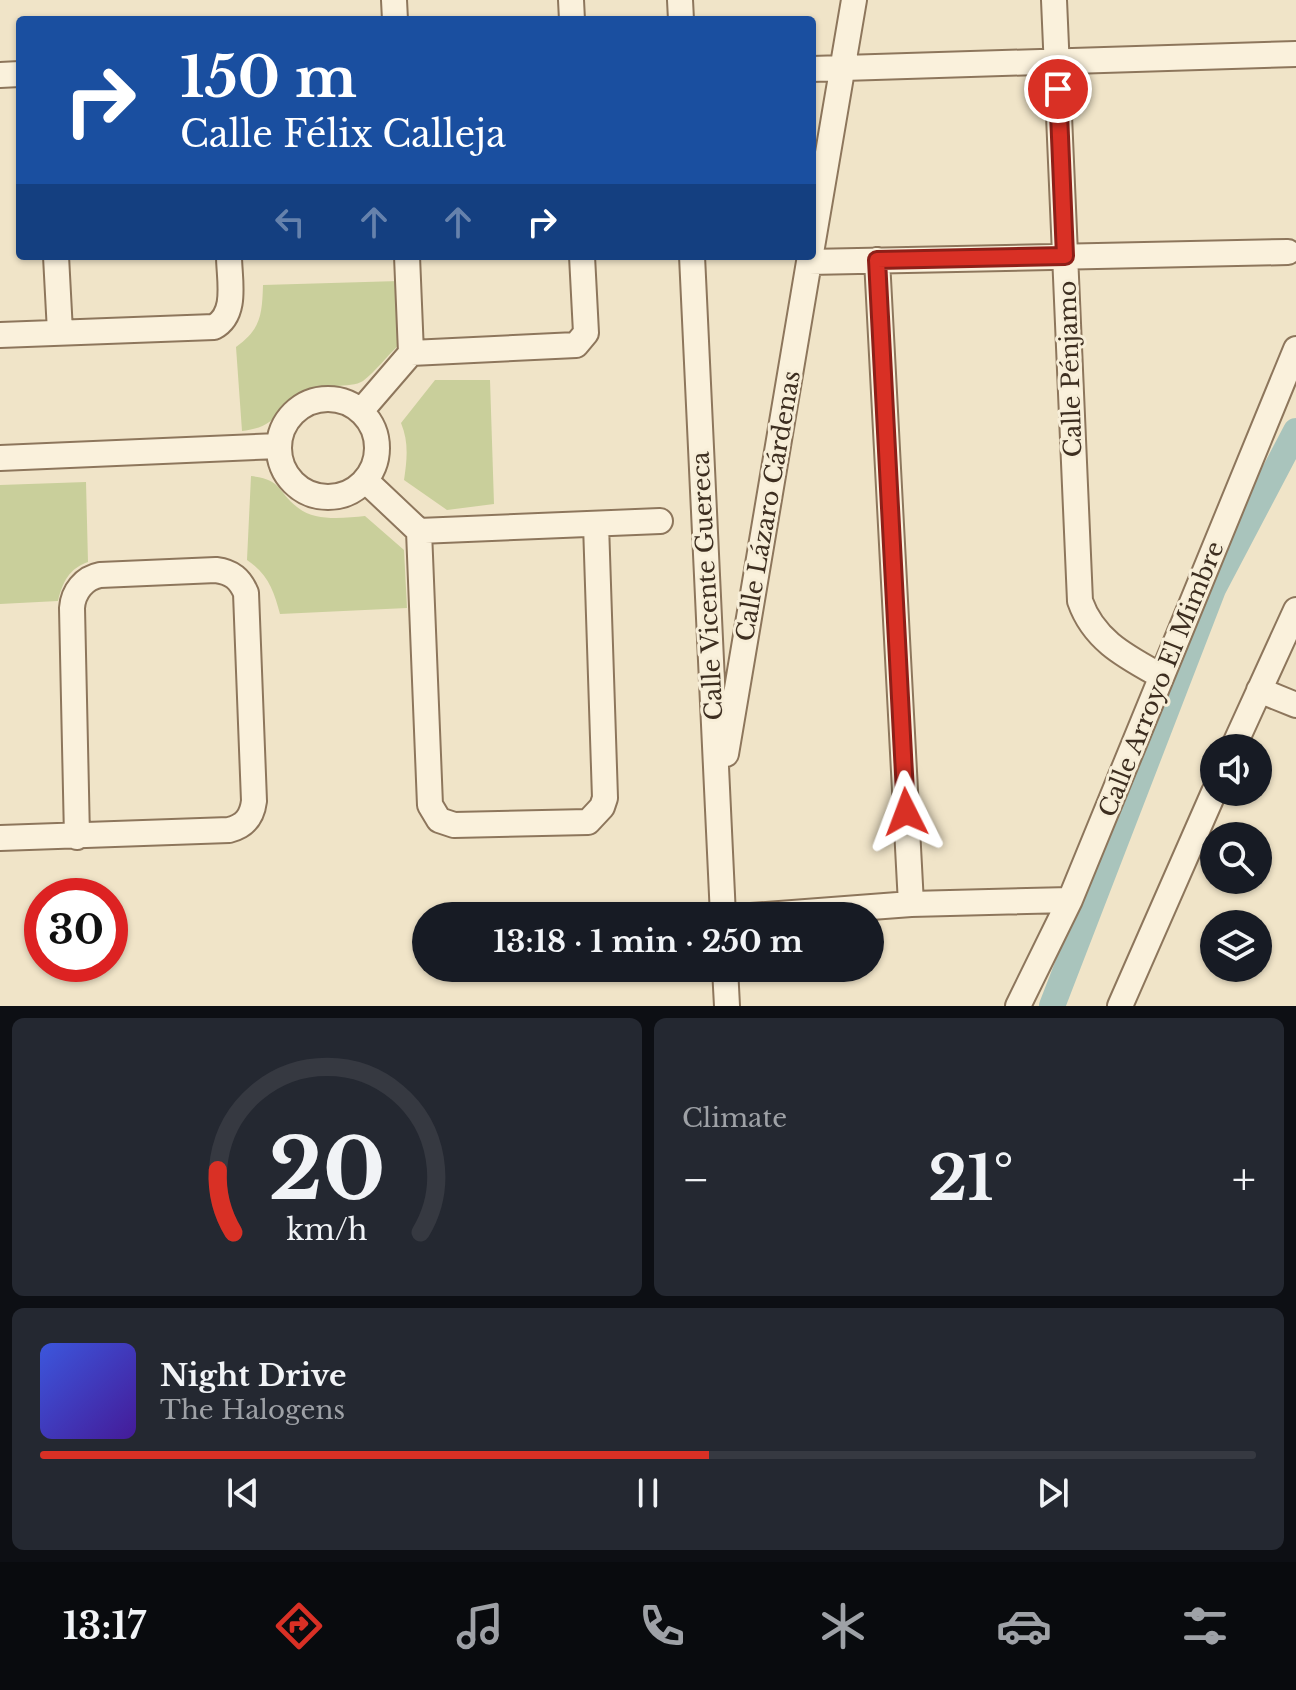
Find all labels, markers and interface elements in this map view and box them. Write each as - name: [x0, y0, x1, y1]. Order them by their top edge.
- text: 150 m: [180, 43, 357, 112]
- icon: right: [48, 48, 152, 152]
- pin: [1024, 55, 1092, 123]
- icon: arrive: [1036, 67, 1080, 111]
- text: Calle Félix Calleja: [180, 112, 506, 157]
- icon: left: [268, 200, 312, 244]
- icon: ahead: [352, 200, 396, 244]
- icon: ahead: [436, 200, 480, 244]
- icon: right: [520, 200, 564, 244]
- street label: Calle Pénjamo: [1052, 280, 1088, 458]
- street label: Calle Lázaro Cárdenas: [730, 368, 806, 644]
- street label: Calle Vicente Guereca: [685, 450, 729, 721]
- street label: Calle Arroyo El Mimbre: [1092, 537, 1230, 821]
- map controls: [1200, 734, 1272, 982]
- button: sound: [1200, 734, 1272, 806]
- position arrow: [864, 770, 948, 854]
- button: search: [1200, 822, 1272, 894]
- speed limit sign: 30: [24, 878, 128, 982]
- button: layers: [1200, 910, 1272, 982]
- text: 13:18 · 1 min · 250 m: [493, 923, 803, 960]
- text: Climate: [682, 1102, 787, 1134]
- text: 20: [269, 1118, 385, 1221]
- text: 21°: [928, 1142, 1013, 1216]
- text: −: [682, 1152, 710, 1207]
- text: +: [1232, 1152, 1256, 1207]
- text: km/h: [286, 1212, 368, 1248]
- text: Night Drive: [160, 1357, 346, 1394]
- text: The Halogens: [160, 1394, 345, 1426]
- icon: previous: [221, 1471, 265, 1515]
- icon: pause: [626, 1471, 670, 1515]
- icon: next: [1031, 1471, 1075, 1515]
- icon: directions: [271, 1598, 327, 1654]
- icon: music: [452, 1598, 508, 1654]
- icon: phone: [634, 1598, 690, 1654]
- icon: climate: [815, 1598, 871, 1654]
- icon: car: [996, 1598, 1052, 1654]
- icon: filters: [1177, 1598, 1233, 1654]
- text: 13:17: [63, 1604, 146, 1649]

